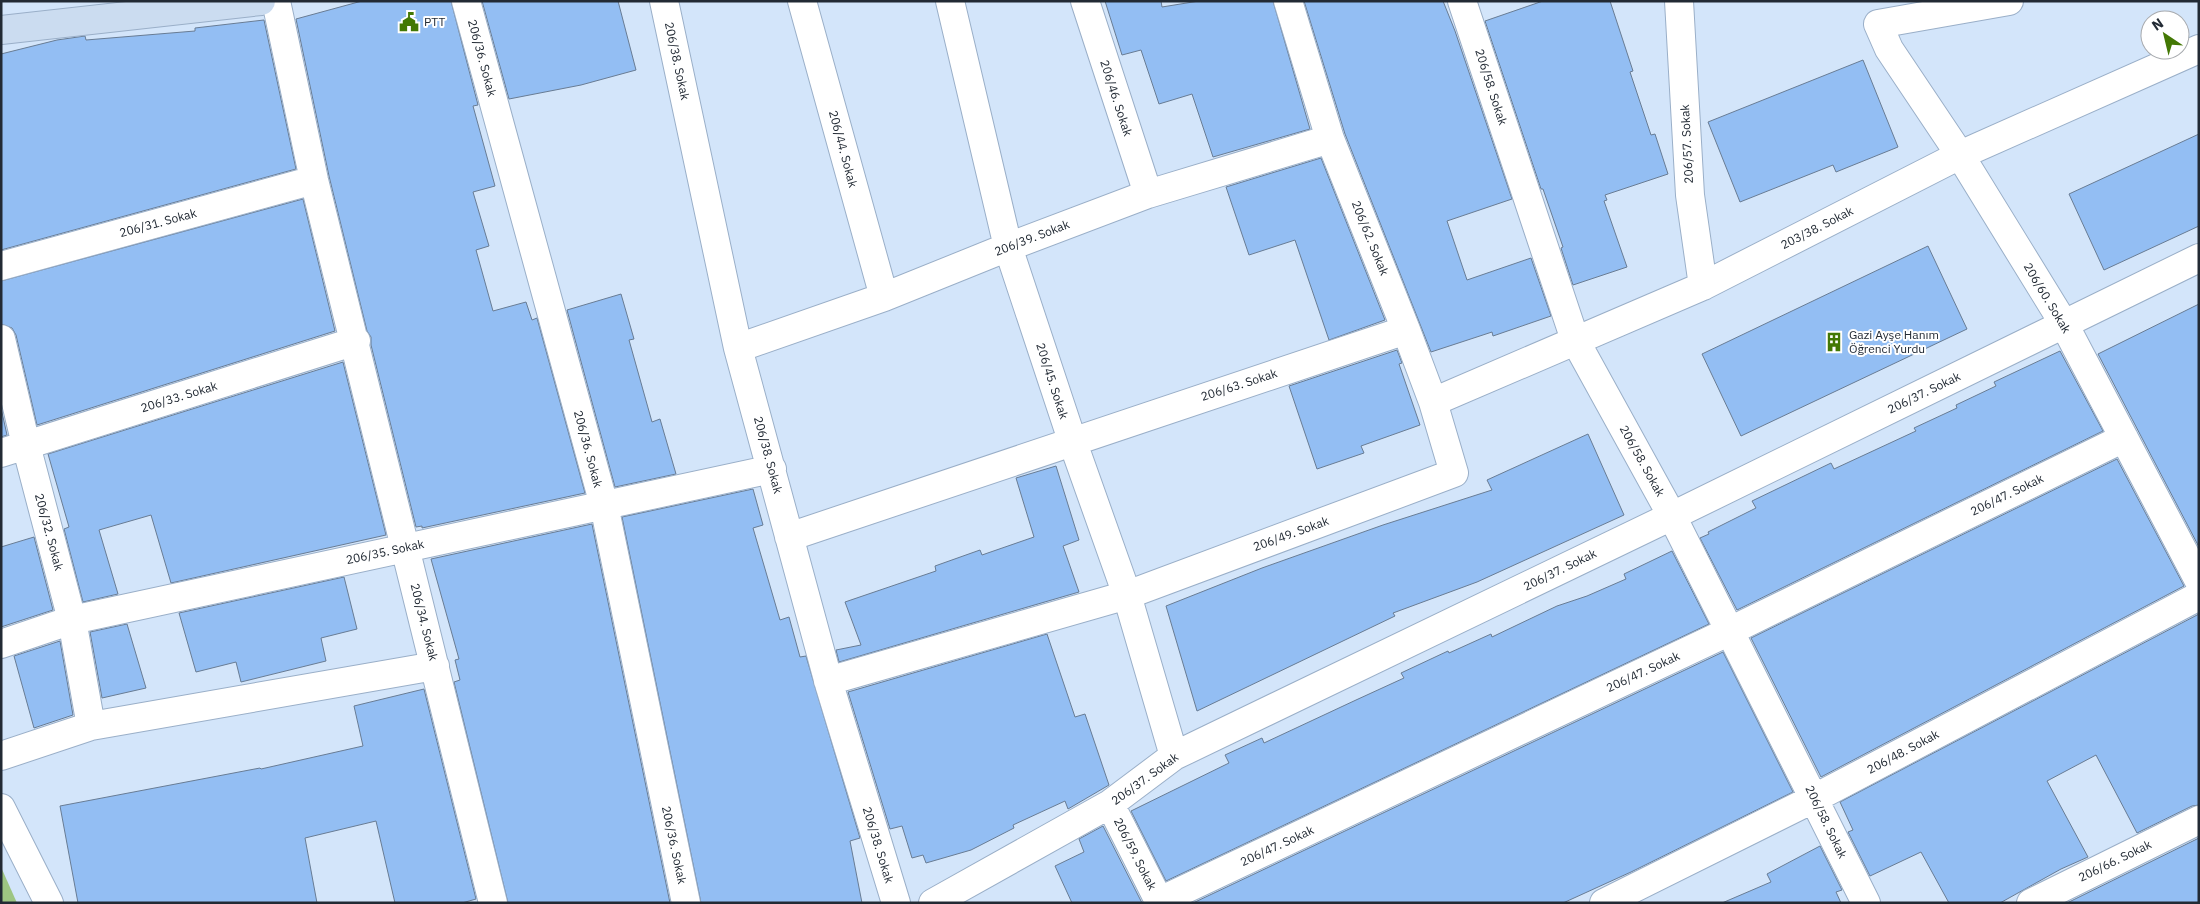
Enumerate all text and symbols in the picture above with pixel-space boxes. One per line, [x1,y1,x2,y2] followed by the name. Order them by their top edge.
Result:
[2140,10,2190,60] north arrow
[398,11,420,33] public building icon: PTT
[424,14,445,29] place label: PTT
[2148,14,2167,35] text: N
[465,18,500,99] street label: 206/36. Sokak
[662,21,693,102] street label: 206/38. Sokak
[1472,47,1511,128] street label: 206/58. Sokak
[1097,58,1136,139] street label: 206/46. Sokak
[1677,103,1696,184] street label: 206/57. Sokak
[826,109,861,190] street label: 206/44. Sokak
[1349,198,1393,278] street label: 206/62. Sokak
[1778,203,1856,252] street label: 203/38. Sokak
[118,205,199,240] street label: 206/31. Sokak
[992,216,1072,259] street label: 206/39. Sokak
[2021,260,2075,336] street label: 206/60. Sokak
[1849,327,1939,356] place label: Gazi Ayşe Hanım Öğrenci Yurdu
[1823,331,1845,353] building icon: Gazi Ayşe Hanım Öğrenci Yurdu
[1033,341,1072,422] street label: 206/45. Sokak
[1199,365,1280,404] street label: 206/63. Sokak
[1885,368,1963,417] street label: 206/37. Sokak
[139,378,220,415] street label: 206/33. Sokak
[571,409,606,490] street label: 206/36. Sokak
[751,415,786,496] street label: 206/38. Sokak
[1617,422,1669,500] street label: 206/58. Sokak
[1968,470,2046,519] street label: 206/47. Sokak
[32,492,67,573] street label: 206/32. Sokak
[1251,513,1331,554] street label: 206/49. Sokak
[345,536,426,567] street label: 206/35. Sokak
[1521,545,1599,594] street label: 206/37. Sokak
[408,582,442,663] street label: 206/34. Sokak
[1604,648,1683,695] street label: 206/47. Sokak
[1864,726,1942,777] street label: 206/48. Sokak
[1108,749,1182,808] street label: 206/37. Sokak
[1802,783,1851,861] street label: 206/58. Sokak
[659,805,690,886] street label: 206/36. Sokak
[860,805,897,886] street label: 206/38. Sokak
[1111,815,1160,893] street label: 206/59. Sokak
[1238,822,1317,869] street label: 206/47. Sokak
[2076,836,2154,885] street label: 206/66. Sokak

